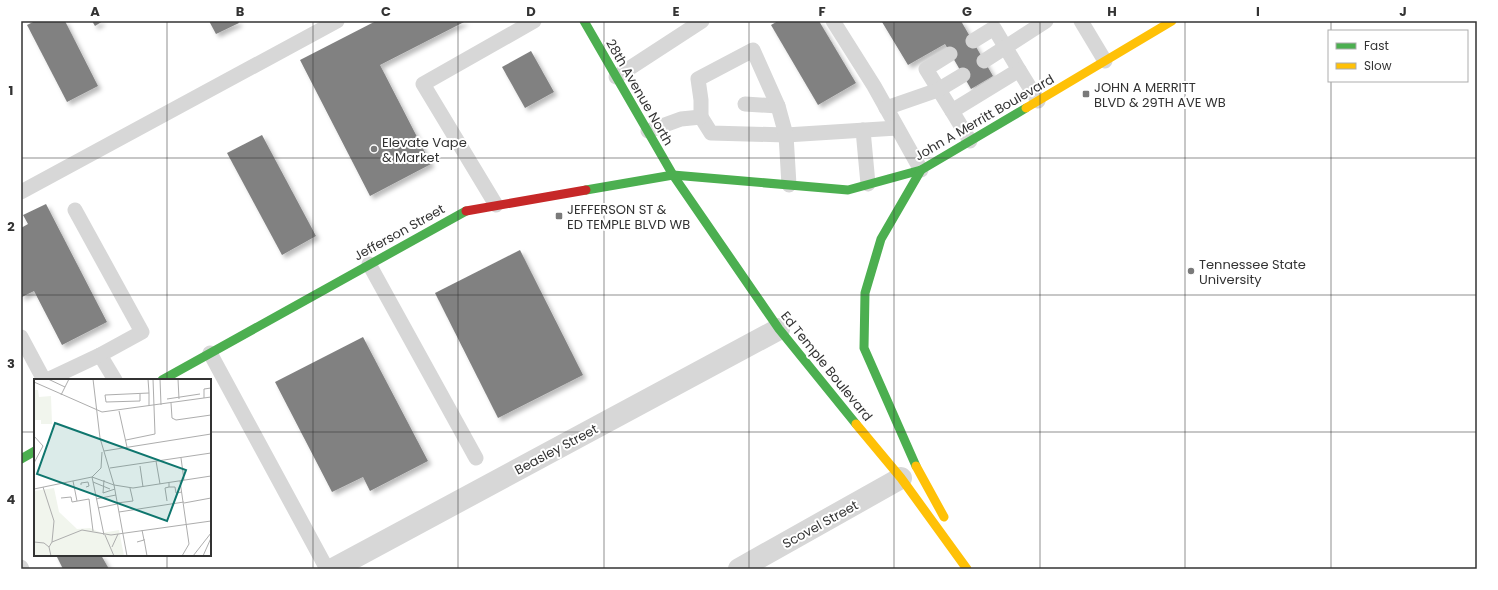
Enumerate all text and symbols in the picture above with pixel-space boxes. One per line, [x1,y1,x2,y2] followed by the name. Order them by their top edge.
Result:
[90,2,100,21] text: A
[236,2,245,21] text: B
[381,2,391,21] text: C
[526,2,536,21] text: D
[672,2,680,21] text: E
[818,2,826,21] text: F
[962,2,972,21] text: G
[1107,2,1117,21] text: H
[1256,2,1260,21] text: I
[1399,2,1407,21] text: J
[1328,30,1468,82] legend
[601,36,678,149] street label: 28th Avenue North
[1364,37,1389,54] text: Fast
[1364,57,1392,74] text: Slow
[911,70,1058,165] street label: John A Merritt Boulevard
[1094,78,1226,112] place label: JOHN A MERRITT BLVD & 29TH AVE WB
[9,81,13,100] text: 1
[1081,89,1091,99] marker: JOHN A MERRITT BLVD & 29TH AVE WB
[382,133,467,167] place label: Elevate Vape & Market
[369,144,379,154] marker: Elevate Vape & Market
[350,199,448,265] street label: Jefferson Street
[567,200,690,234] place label: JEFFERSON ST & ED TEMPLE BLVD WB
[554,211,564,221] marker: JEFFERSON ST & ED TEMPLE BLVD WB
[7,217,15,236] text: 2
[1199,255,1306,289] place label: Tennessee State University
[1186,266,1196,276] marker: Tennessee State University
[776,307,877,425] street label: Ed Temple Boulevard
[7,354,15,373] text: 3
[34,379,211,556] inset map
[511,419,601,479] street label: Beasley Street
[7,490,16,509] text: 4
[779,496,862,553] street label: Scovel Street

